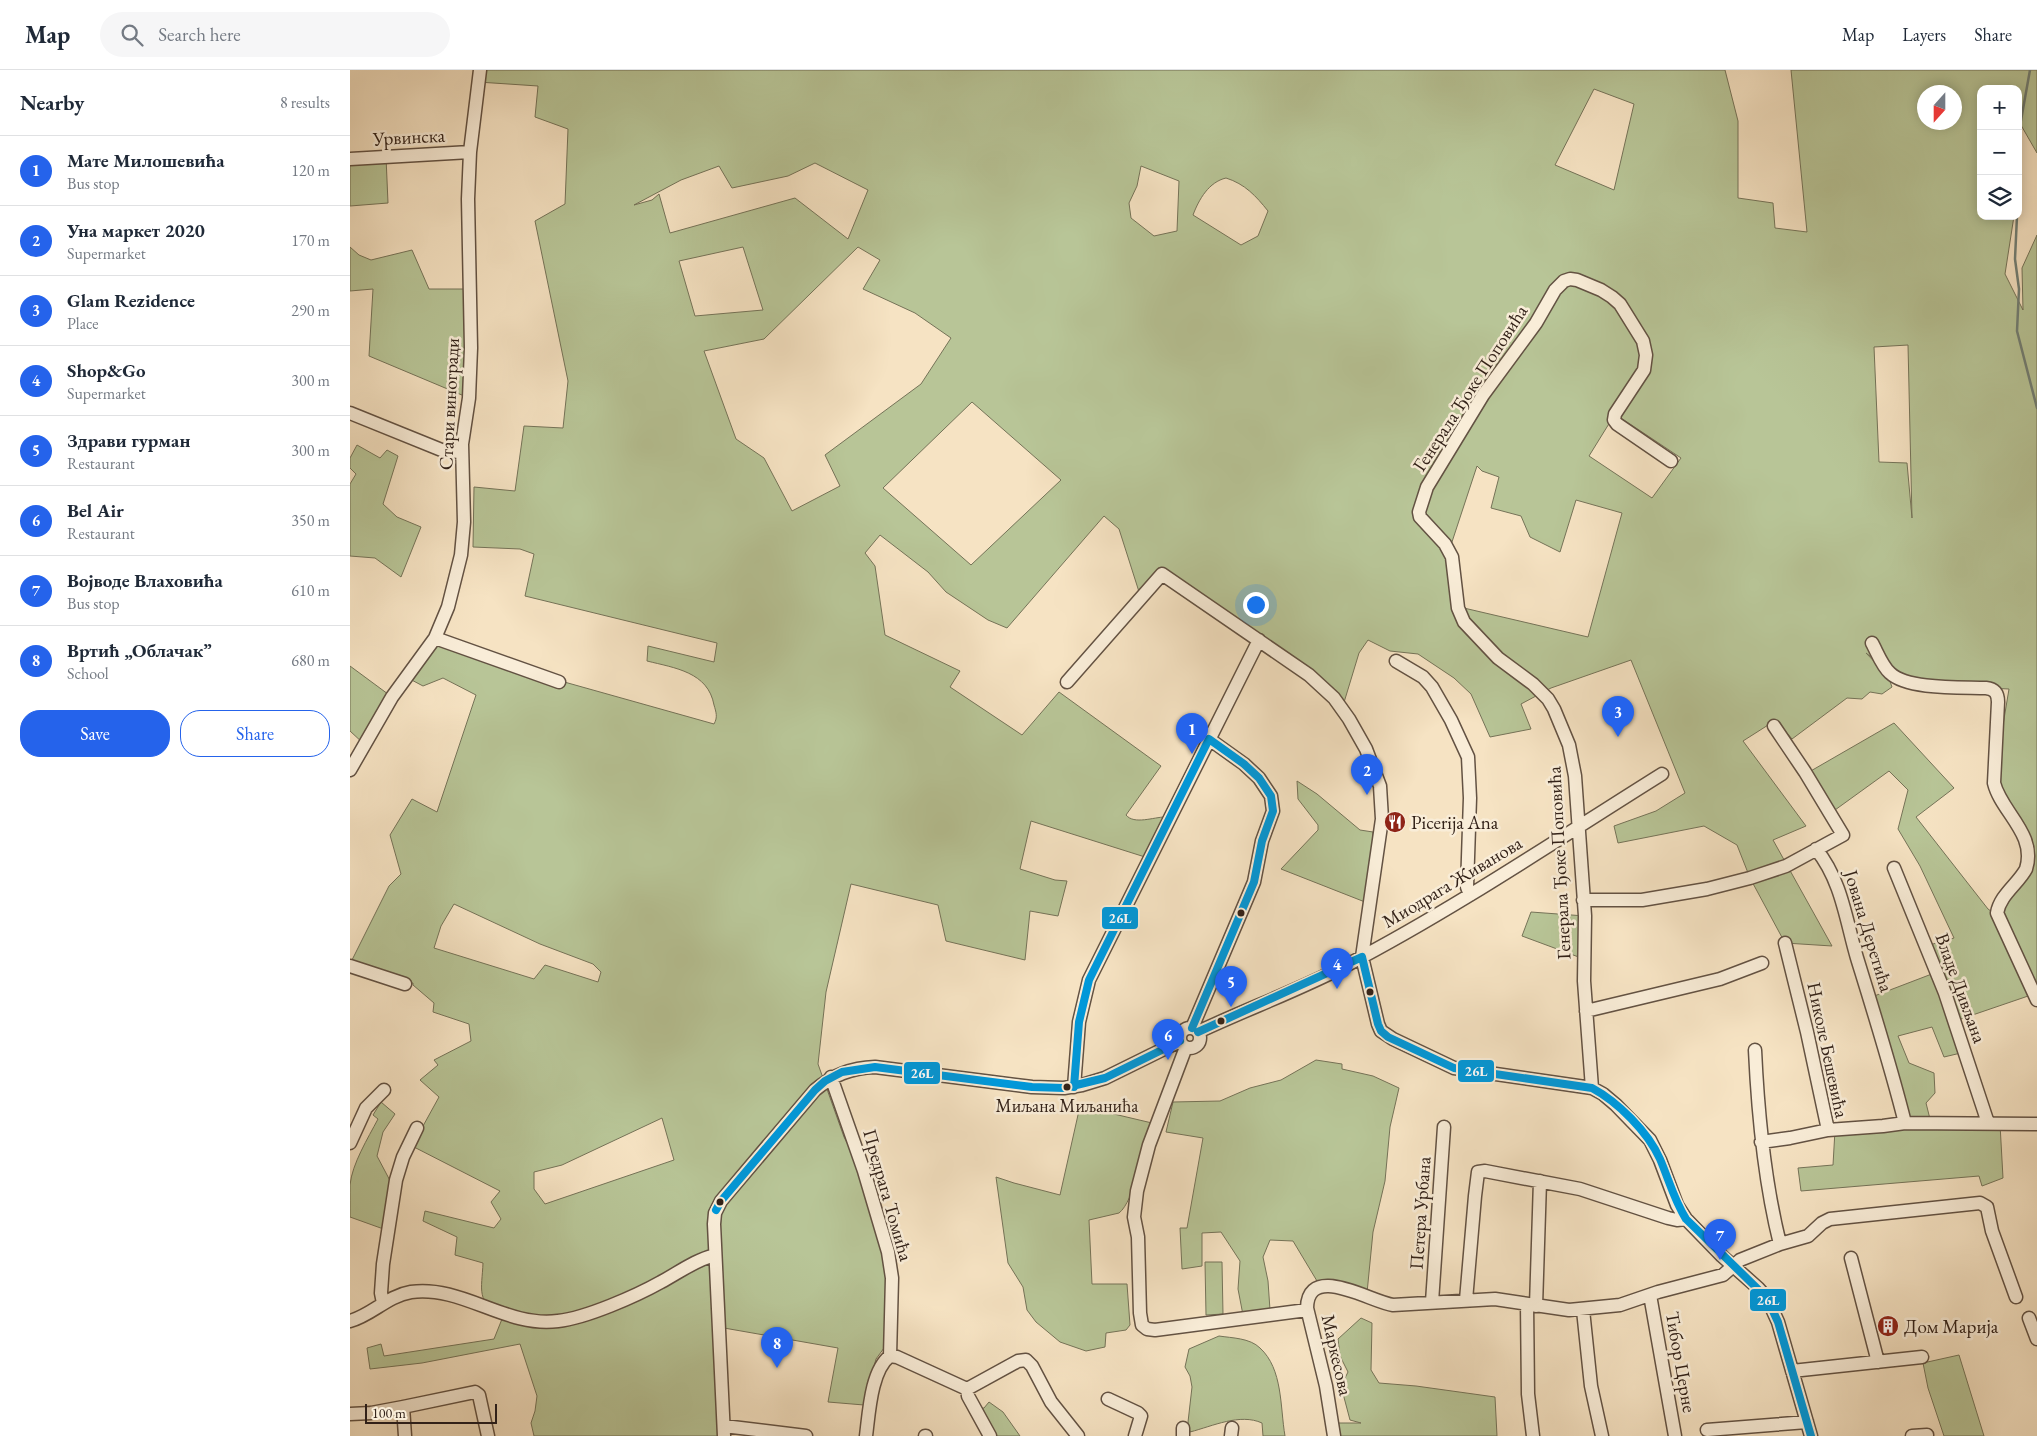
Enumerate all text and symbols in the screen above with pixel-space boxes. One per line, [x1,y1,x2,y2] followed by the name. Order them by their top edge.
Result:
[100,12,450,57] search box
[25,19,70,50] text: Map
[118,21,146,49] icon: search
[158,22,241,47] text: Search here
[1842,23,1874,46] text: Map
[1902,23,1946,46] text: Layers
[1974,23,2012,46] text: Share
[1917,85,1962,130] north arrow
[1977,85,2022,220] map controls
[1977,85,2022,130] button: +
[20,89,84,116] text: Nearby
[280,92,330,113] text: 8 results
[371,123,446,151] street label: Урвинска
[1977,130,2022,175] button: −
[67,148,224,173] text: Мате Милошевића
[32,160,40,181] text: 1
[291,160,330,181] text: 120 m
[67,173,120,194] text: Bus stop
[1977,175,2022,220] button: layers
[67,218,205,243] text: Уна маркет 2020
[32,230,40,251] text: 2
[291,230,330,251] text: 170 m
[67,243,146,264] text: Supermarket
[67,288,195,313] text: Glam Rezidence
[32,300,40,321] text: 3
[291,300,330,321] text: 290 m
[1407,300,1533,476] street label: Генерала Ђоке Поповића
[67,313,99,334] text: Place
[433,337,465,471] street label: Стари виногради
[67,358,145,383] text: Shop&Go
[32,370,40,391] text: 4
[291,370,330,391] text: 300 m
[67,383,146,404] text: Supermarket
[67,428,190,453] text: Здрави гурман
[32,440,40,461] text: 5
[291,440,330,461] text: 300 m
[67,453,135,474] text: Restaurant
[67,498,124,523] text: Bel Air
[32,510,40,531] text: 6
[291,510,330,531] text: 350 m
[67,523,135,544] text: Restaurant
[67,568,223,593] text: Војводе Влаховића
[32,580,40,601] text: 7
[291,580,330,601] text: 610 m
[1243,592,1269,618] your location
[67,593,120,614] text: Bus stop
[67,638,212,663] text: Вртић „Облачак”
[32,650,40,671] text: 8
[291,650,330,671] text: 680 m
[67,663,109,684] text: School
[1602,696,1634,737] pin: 3
[20,710,170,757] button: Save
[180,710,330,757] button: Share
[1176,713,1208,754] pin: 1
[1351,754,1383,795] pin: 2
[1541,765,1577,960] street label: Генерала Ђоке Поповића
[1383,810,1407,834] restaurant icon: Picerija Ana
[1411,810,1499,835] place label: Picerija Ana
[1377,830,1527,934] street label: Миодрага Живанова
[1838,865,1900,995] street label: Јована Деретића
[1101,906,1139,930] line badge: 26L
[1236,908,1246,918] unlabelled marker
[1108,909,1132,927] text: 26L
[1930,929,1993,1047] street label: Владе Дивљана
[1321,948,1353,989] pin: 4
[1215,966,1247,1007] pin: 5
[1801,980,1855,1121] street label: Николе Бешевића
[1365,987,1375,997] unlabelled marker
[1216,1016,1226,1026] unlabelled marker
[1152,1019,1184,1060] pin: 6
[1457,1059,1495,1083] line badge: 26L
[903,1061,941,1085] line badge: 26L
[1464,1062,1488,1080] text: 26L
[910,1064,934,1082] text: 26L
[1062,1082,1072,1092] marker: Миљана Миљанића
[995,1094,1139,1117] place label: Миљана Миљанића
[857,1126,919,1264] street label: Предрага Томића
[1404,1155,1436,1270] street label: Петера Урбана
[715,1197,725,1207] unlabelled marker
[1704,1219,1736,1260] pin: 7
[1749,1288,1787,1312] line badge: 26L
[1756,1291,1780,1309] text: 26L
[1660,1309,1702,1415] street label: Тибор Церне
[1316,1312,1359,1398] street label: Маркесова
[1876,1314,1900,1338] building icon: Дом Марија
[1904,1314,1999,1339] place label: Дом Марија
[761,1327,793,1368] pin: 8
[365,1401,498,1424] scale bar
[372,1404,406,1422] text: 100 m

